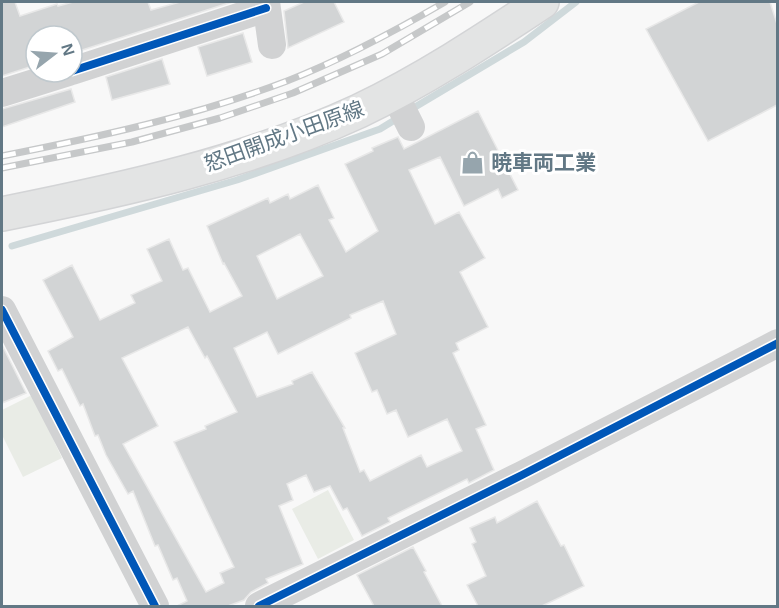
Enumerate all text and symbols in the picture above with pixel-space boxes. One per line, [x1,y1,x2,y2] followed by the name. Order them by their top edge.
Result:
[24,24,84,84] north arrow
[58,42,78,58] text: N
[201,96,367,176] street label: 怒田開成小田原線
[460,149,486,175] shop icon: 暁車両工業
[491,151,596,174] place label: 暁車両工業

